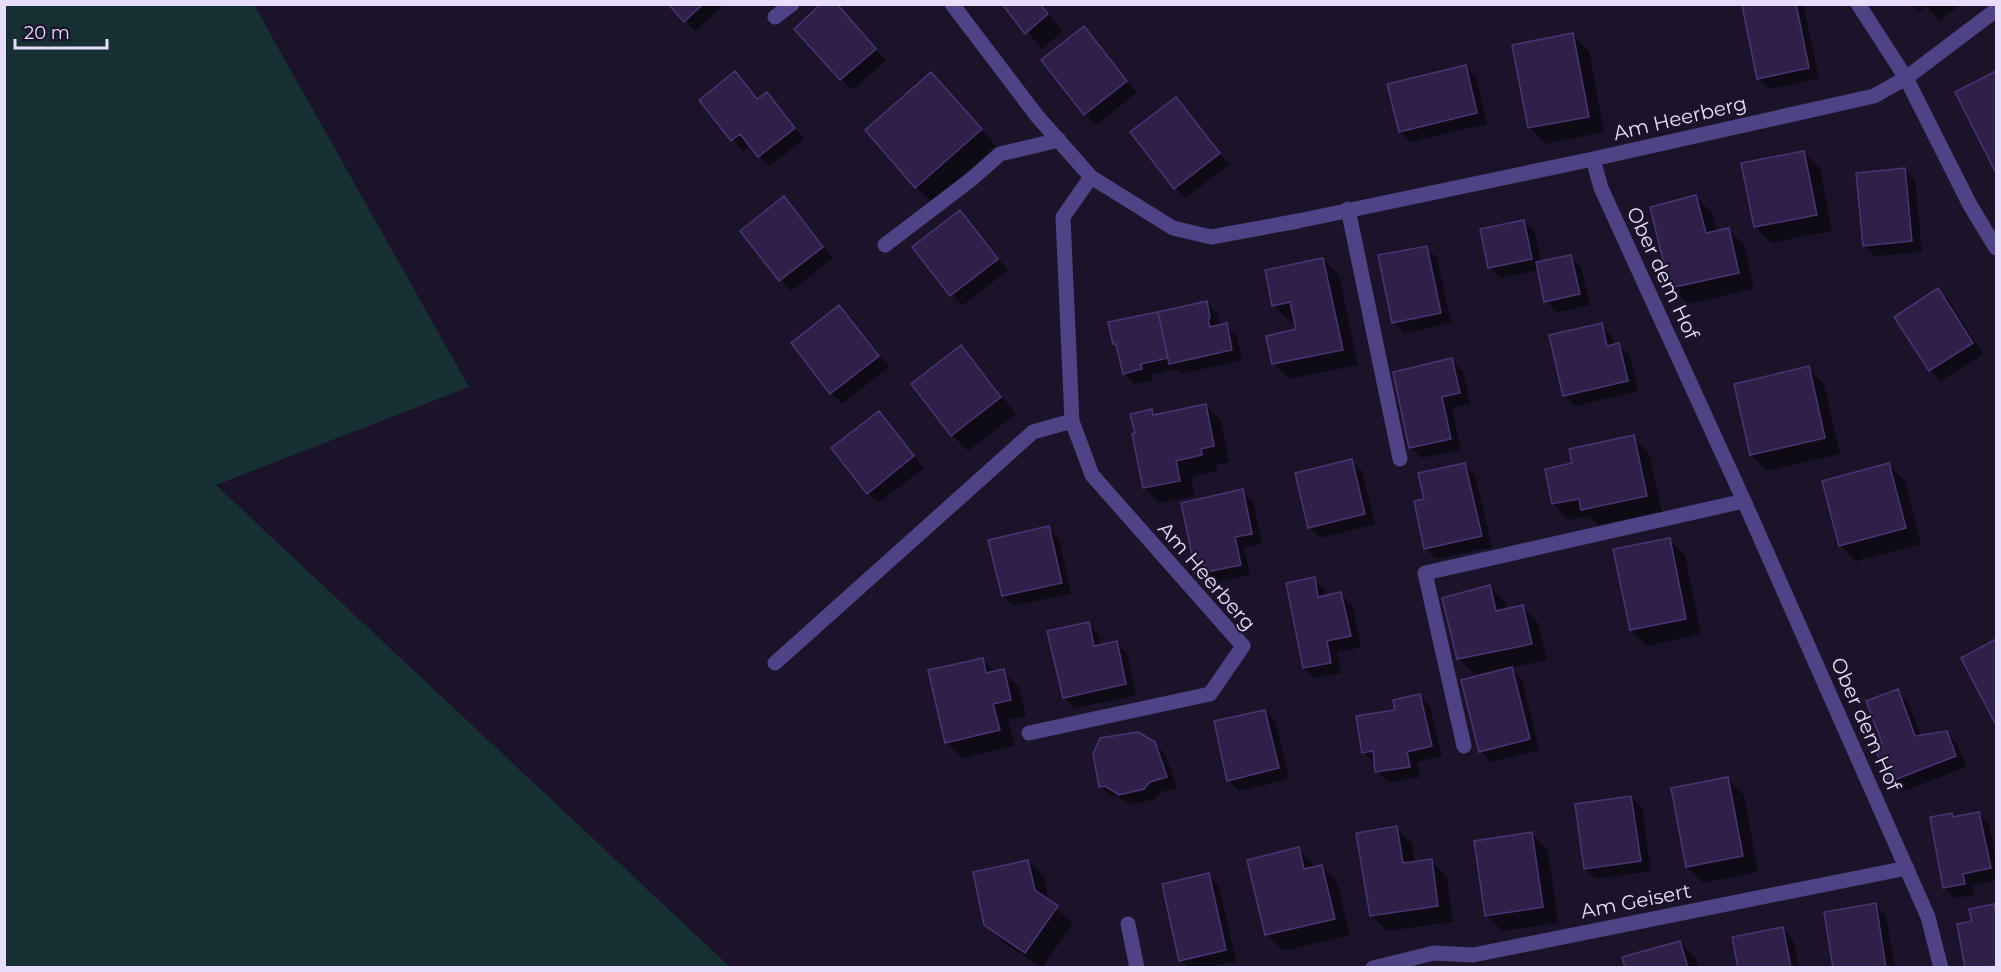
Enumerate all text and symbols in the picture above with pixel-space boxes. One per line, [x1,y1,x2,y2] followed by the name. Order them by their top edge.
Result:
[15,12,106,50] scale bar
[24,22,70,44] text: 20 m
[1611,91,1749,145] street label: Am Heerberg
[1622,203,1705,344] street label: Ober dem Hof
[1153,517,1261,635] street label: Am Heerberg
[1826,654,1907,795] street label: Ober dem Hof
[1579,879,1693,923] street label: Am Geisert

